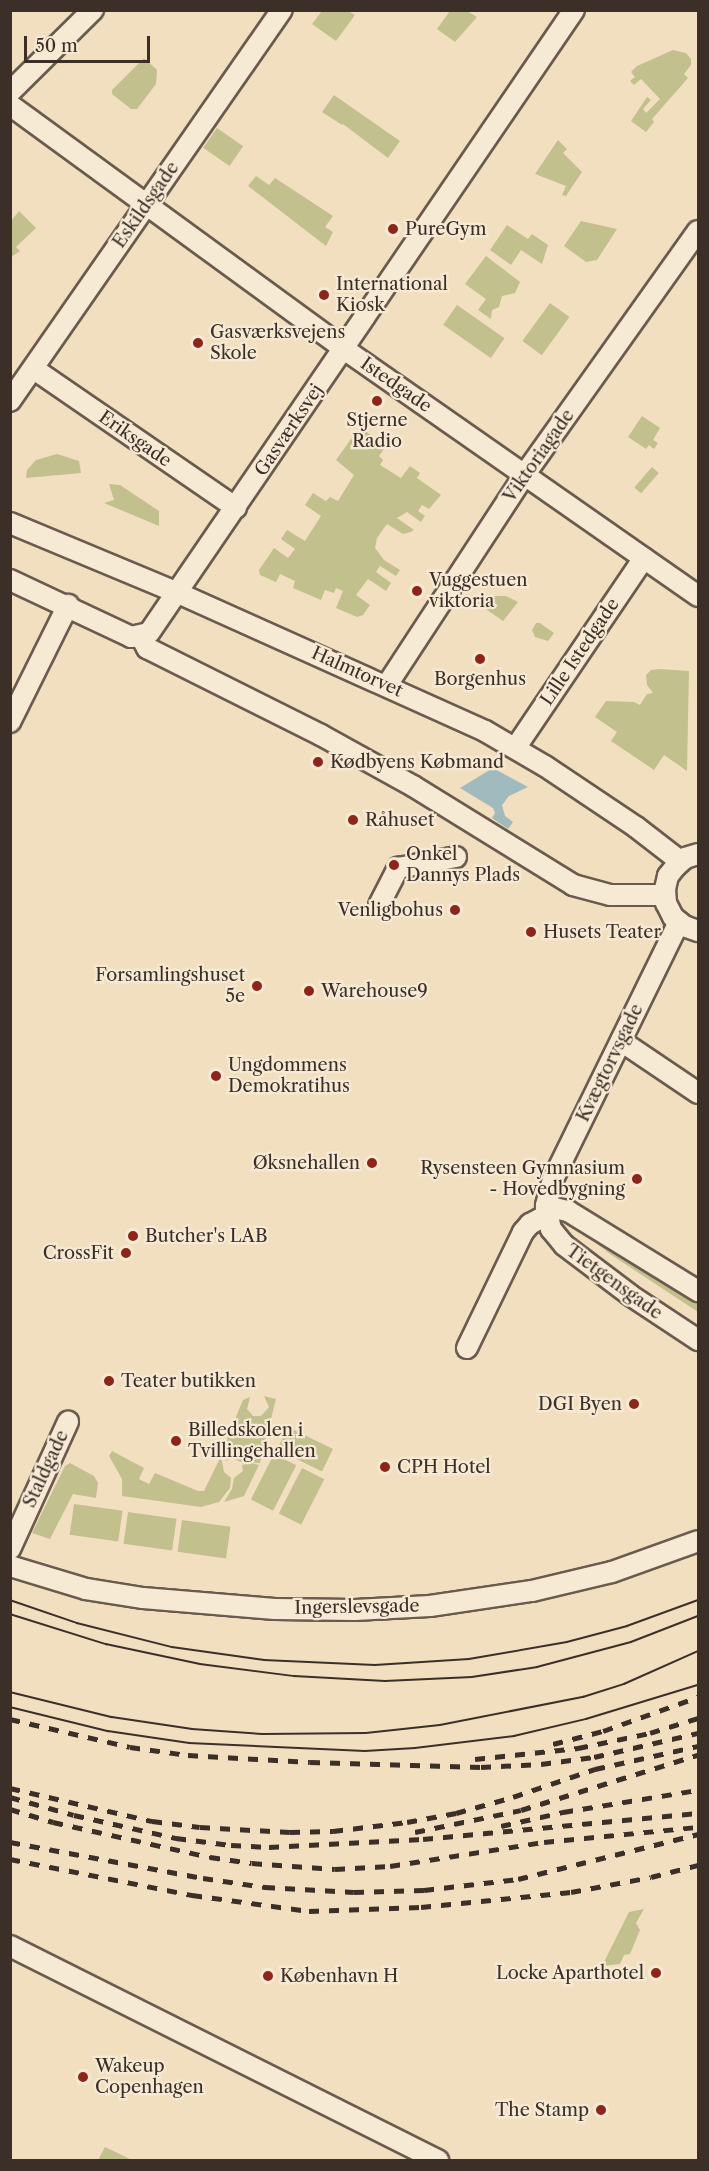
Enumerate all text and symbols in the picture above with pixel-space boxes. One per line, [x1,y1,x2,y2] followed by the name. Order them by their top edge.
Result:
[27,24,153,62] scale bar
[35,35,78,57] text: 50 m
[108,158,184,252] street label: Eskildsgade
[405,218,487,240] place label: PureGym
[386,222,400,236] marker: PureGym
[336,274,448,316] place label: International Kiosk
[317,288,331,302] marker: International Kiosk
[210,322,345,364] place label: Gasværksvejens Skole
[191,336,205,350] marker: Gasværksvejens Skole
[356,353,436,417] street label: Istedgade
[250,380,328,480] street label: Gasværksvej
[370,394,384,408] marker: Stjerne Radio
[499,405,579,507] street label: Viktoriagade
[95,406,175,472] street label: Eriksgade
[346,410,408,452] place label: Stjerne Radio
[429,570,528,612] place label: Vuggestuen viktoria
[410,584,424,598] marker: Vuggestuen viktoria
[536,594,624,710] street label: Lille Istedgade
[308,642,406,702] street label: Halmtorvet
[473,652,487,666] marker: Borgenhus
[434,668,526,690] place label: Borgenhus
[330,751,504,773] place label: Kødbyens Købmand
[311,755,325,769] marker: Kødbyens Købmand
[365,809,434,831] place label: Råhuset
[346,813,360,827] marker: Råhuset
[406,844,520,886] place label: Onkel Dannys Plads
[387,858,401,872] marker: Onkel Dannys Plads
[338,899,443,921] place label: Venligbohus
[448,903,462,917] marker: Venligbohus
[543,921,661,943] place label: Husets Teater
[524,925,538,939] marker: Husets Teater
[95,965,245,1008] place label: Forsamlingshuset 5e
[250,979,264,993] marker: Forsamlingshuset 5e
[321,980,428,1002] place label: Warehouse9
[302,984,316,998] marker: Warehouse9
[572,1001,648,1125] street label: Kvægtorvsgade
[228,1055,350,1098] place label: Ungdommens Demokratihus
[209,1069,223,1083] marker: Ungdommens Demokratihus
[253,1152,360,1174] place label: Øksnehallen
[365,1156,379,1170] marker: Øksnehallen
[420,1158,625,1200] place label: Rysensteen Gymnasium - Hovedbygning
[630,1172,644,1186] marker: Rysensteen Gymnasium - Hovedbygning
[145,1225,267,1247] place label: Butcher's LAB
[126,1229,140,1243] marker: Butcher's LAB
[562,1240,666,1324] street label: Tietgensgade
[43,1242,114,1264] place label: CrossFit
[119,1246,133,1260] marker: CrossFit
[121,1370,256,1392] place label: Teater butikken
[102,1374,116,1388] marker: Teater butikken
[538,1393,622,1415] place label: DGI Byen
[627,1397,641,1411] marker: DGI Byen
[188,1420,316,1462] place label: Billedskolen i Tvillingehallen
[19,1427,73,1511] street label: Staldgade
[169,1434,183,1448] marker: Billedskolen i Tvillingehallen
[397,1456,491,1478] place label: CPH Hotel
[378,1460,392,1474] marker: CPH Hotel
[294,1595,420,1619] street label: Ingerslevsgade
[495,1962,644,1984] place label: Locke Aparthotel
[280,1965,399,1987] place label: København H
[649,1966,663,1980] marker: Locke Aparthotel
[261,1969,275,1983] marker: København H
[95,2056,204,2098] place label: Wakeup Copenhagen
[76,2070,90,2084] marker: Wakeup Copenhagen
[495,2099,589,2121] place label: The Stamp
[594,2103,608,2117] marker: The Stamp

